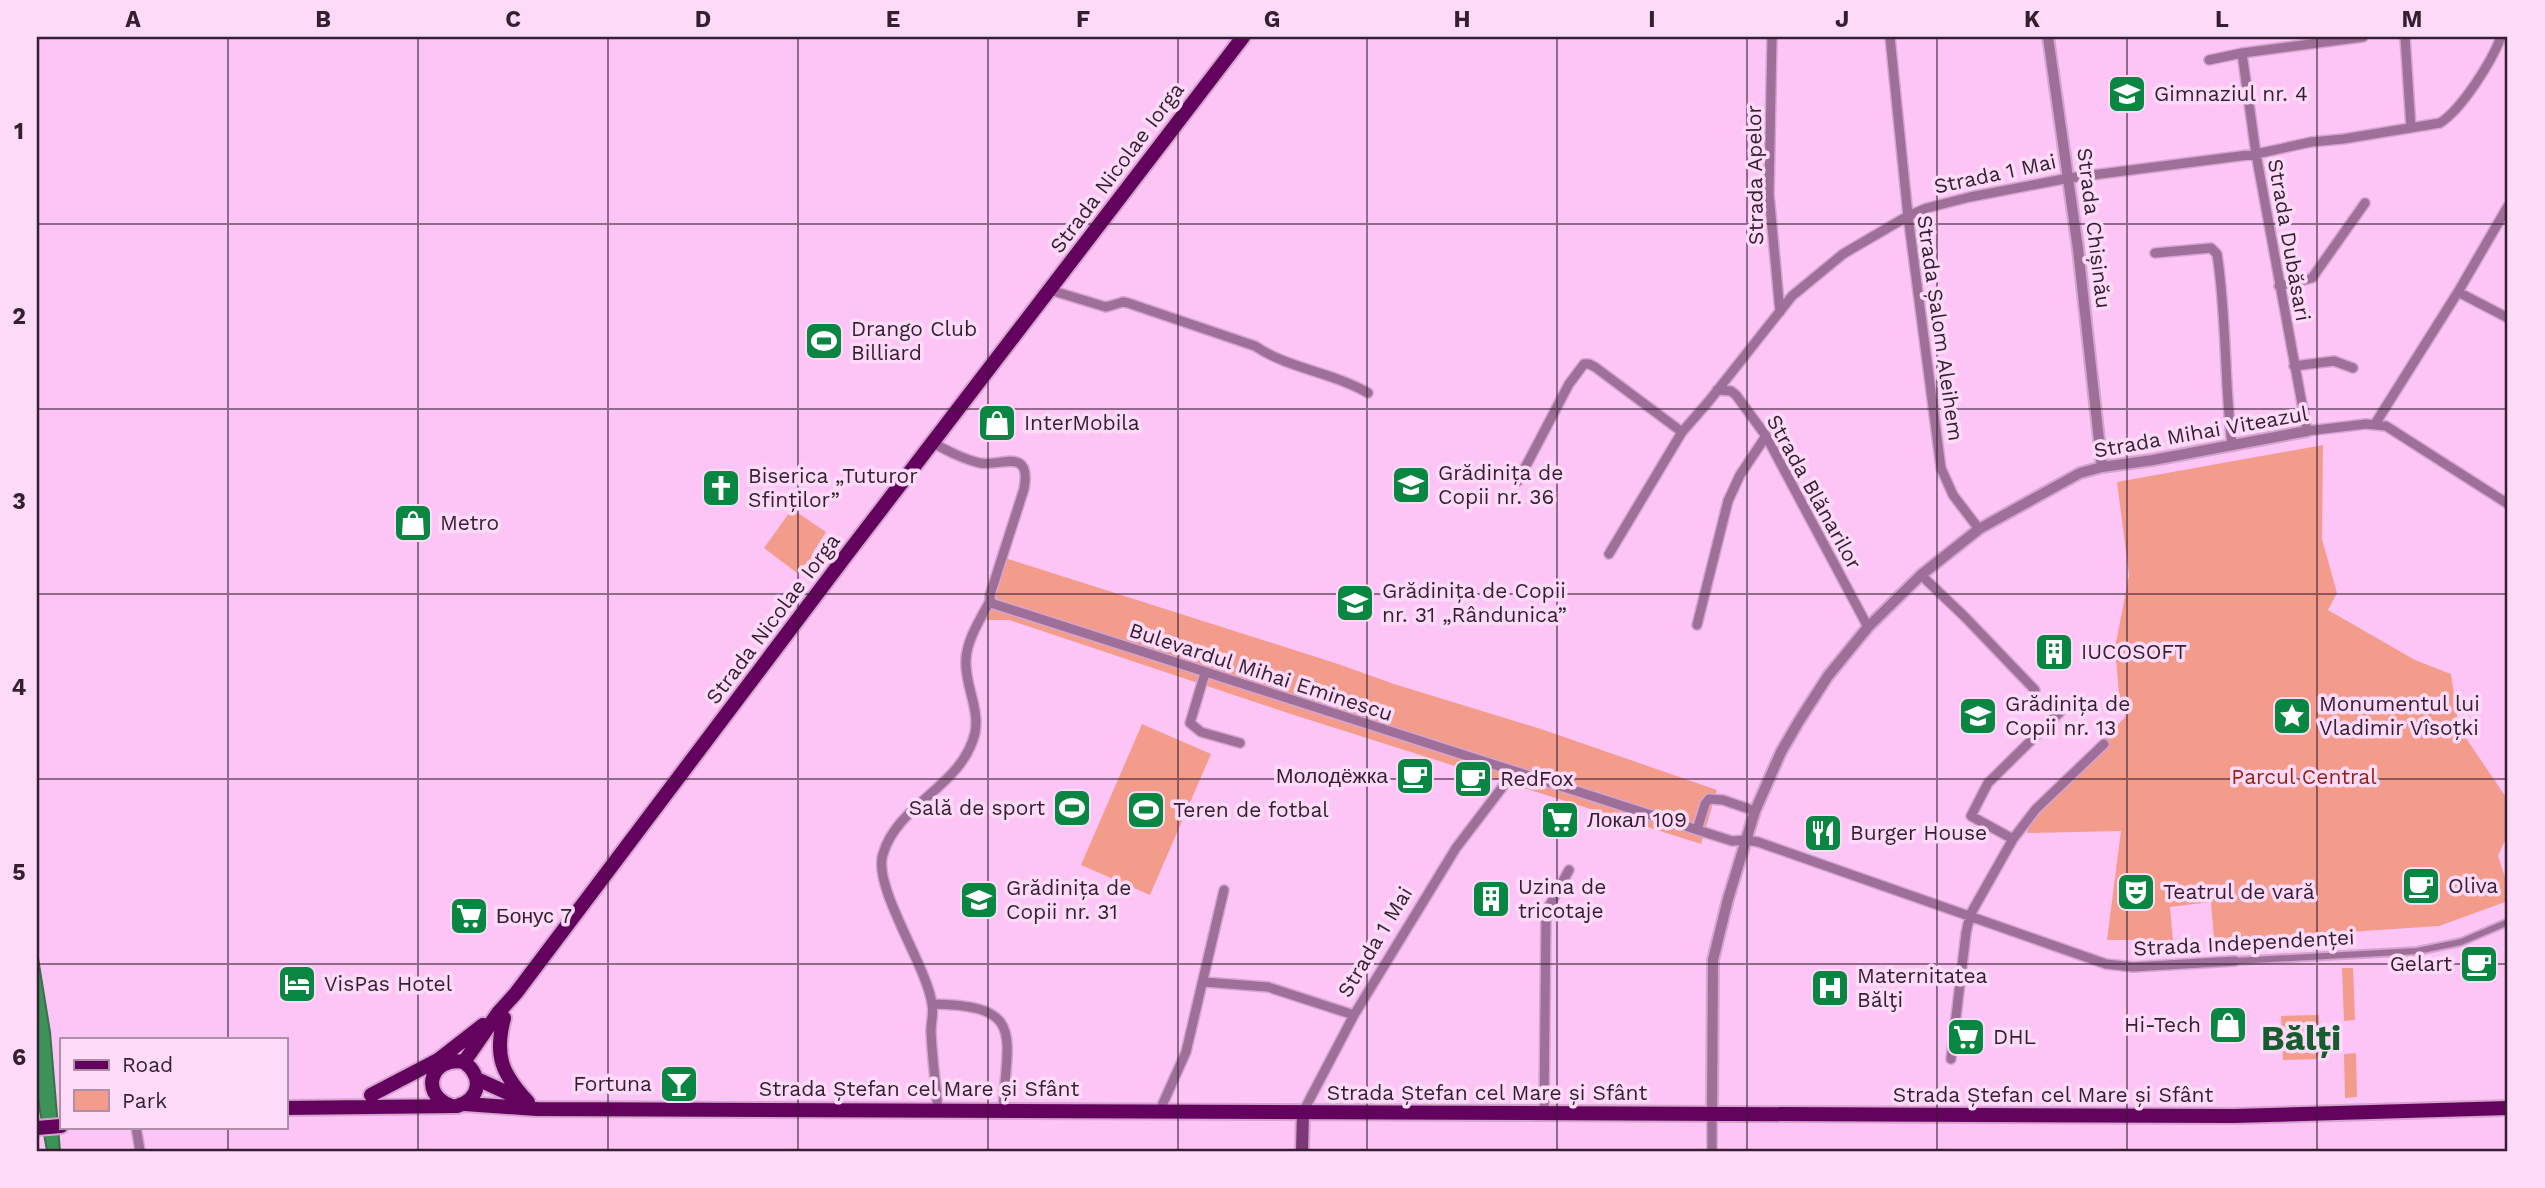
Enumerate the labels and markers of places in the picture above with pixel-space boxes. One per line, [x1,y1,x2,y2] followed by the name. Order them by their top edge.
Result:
[2106,73,2148,115] school or university icon: Gimnaziul nr. 4
[2154,81,2308,106] place label: Gimnaziul nr. 4
[851,316,977,365] place label: Drango Club Billiard
[803,320,845,362] sports icon: Drango Club Billiard
[976,402,1018,444] shop icon: InterMobila
[1024,410,1140,435] place label: InterMobila
[1438,460,1563,509] place label: Grădinița de Copii nr. 36
[748,463,918,512] place label: Biserica „Tuturor Sfinților”
[1390,464,1432,506] school or university icon: Grădinița de Copii nr. 36
[700,467,742,509] church icon: Biserica „Tuturor Sfinților”
[392,502,434,544] shop icon: Metro
[440,510,499,535] place label: Metro
[1382,578,1567,627] place label: Grădinița de Copii nr. 31 „Rândunica”
[1334,582,1376,624] school or university icon: Grădinița de Copii nr. 31 „Rândunica”
[2033,631,2075,673] building icon: IUCOSOFT
[2081,639,2187,664] place label: IUCOSOFT
[2005,691,2130,740] place label: Grădinița de Copii nr. 13
[2319,691,2480,740] place label: Monumentul lui Vladimir Vîsoțki
[1957,695,1999,737] school or university icon: Grădinița de Copii nr. 13
[2271,695,2313,737] place icon: Monumentul lui Vladimir Vîsoțki
[1394,755,1436,797] cafe icon: Молодёжка
[1452,758,1494,800] cafe icon: RedFox
[1276,763,1388,788] place label: Молодёжка
[1500,766,1574,791] place label: RedFox
[1051,787,1093,829] sports icon: Sală de sport
[1125,789,1167,831] sports icon: Teren de fotbal
[909,795,1045,820] place label: Sală de sport
[1173,797,1329,822] place label: Teren de fotbal
[1539,799,1581,841] supermarket icon: Локал 109
[1587,807,1687,832] place label: Локал 109
[1802,812,1844,854] restaurant icon: Burger House
[1850,820,1987,845] place label: Burger House
[2400,865,2442,907] cafe icon: Oliva
[2115,871,2157,913] theatre icon: Teatrul de vară
[2448,873,2498,898] place label: Oliva
[1518,874,1606,923] place label: Uzina de tricotaje
[1006,875,1131,924] place label: Grădinița de Copii nr. 31
[1470,878,1512,920] building icon: Uzina de tricotaje
[958,879,1000,921] school or university icon: Grădinița de Copii nr. 31
[2163,879,2315,904] place label: Teatrul de vară
[448,895,490,937] supermarket icon: Бонус 7
[496,903,572,928] place label: Бонус 7
[2458,943,2500,985] cafe icon: Gelart
[2390,951,2452,976] place label: Gelart
[276,963,318,1005] hotel icon: VisPas Hotel
[1857,963,1988,1012] place label: Maternitatea Bălţi
[1809,967,1851,1009] hospital icon: Maternitatea Bălţi
[324,971,453,996] place label: VisPas Hotel
[2207,1004,2249,1046] shop icon: Hi-Tech
[2124,1012,2201,1037] place label: Hi-Tech
[1945,1016,1987,1058] supermarket icon: DHL
[1993,1024,2036,1049] place label: DHL
[658,1063,700,1105] bar icon: Fortuna
[573,1071,652,1096] place label: Fortuna

